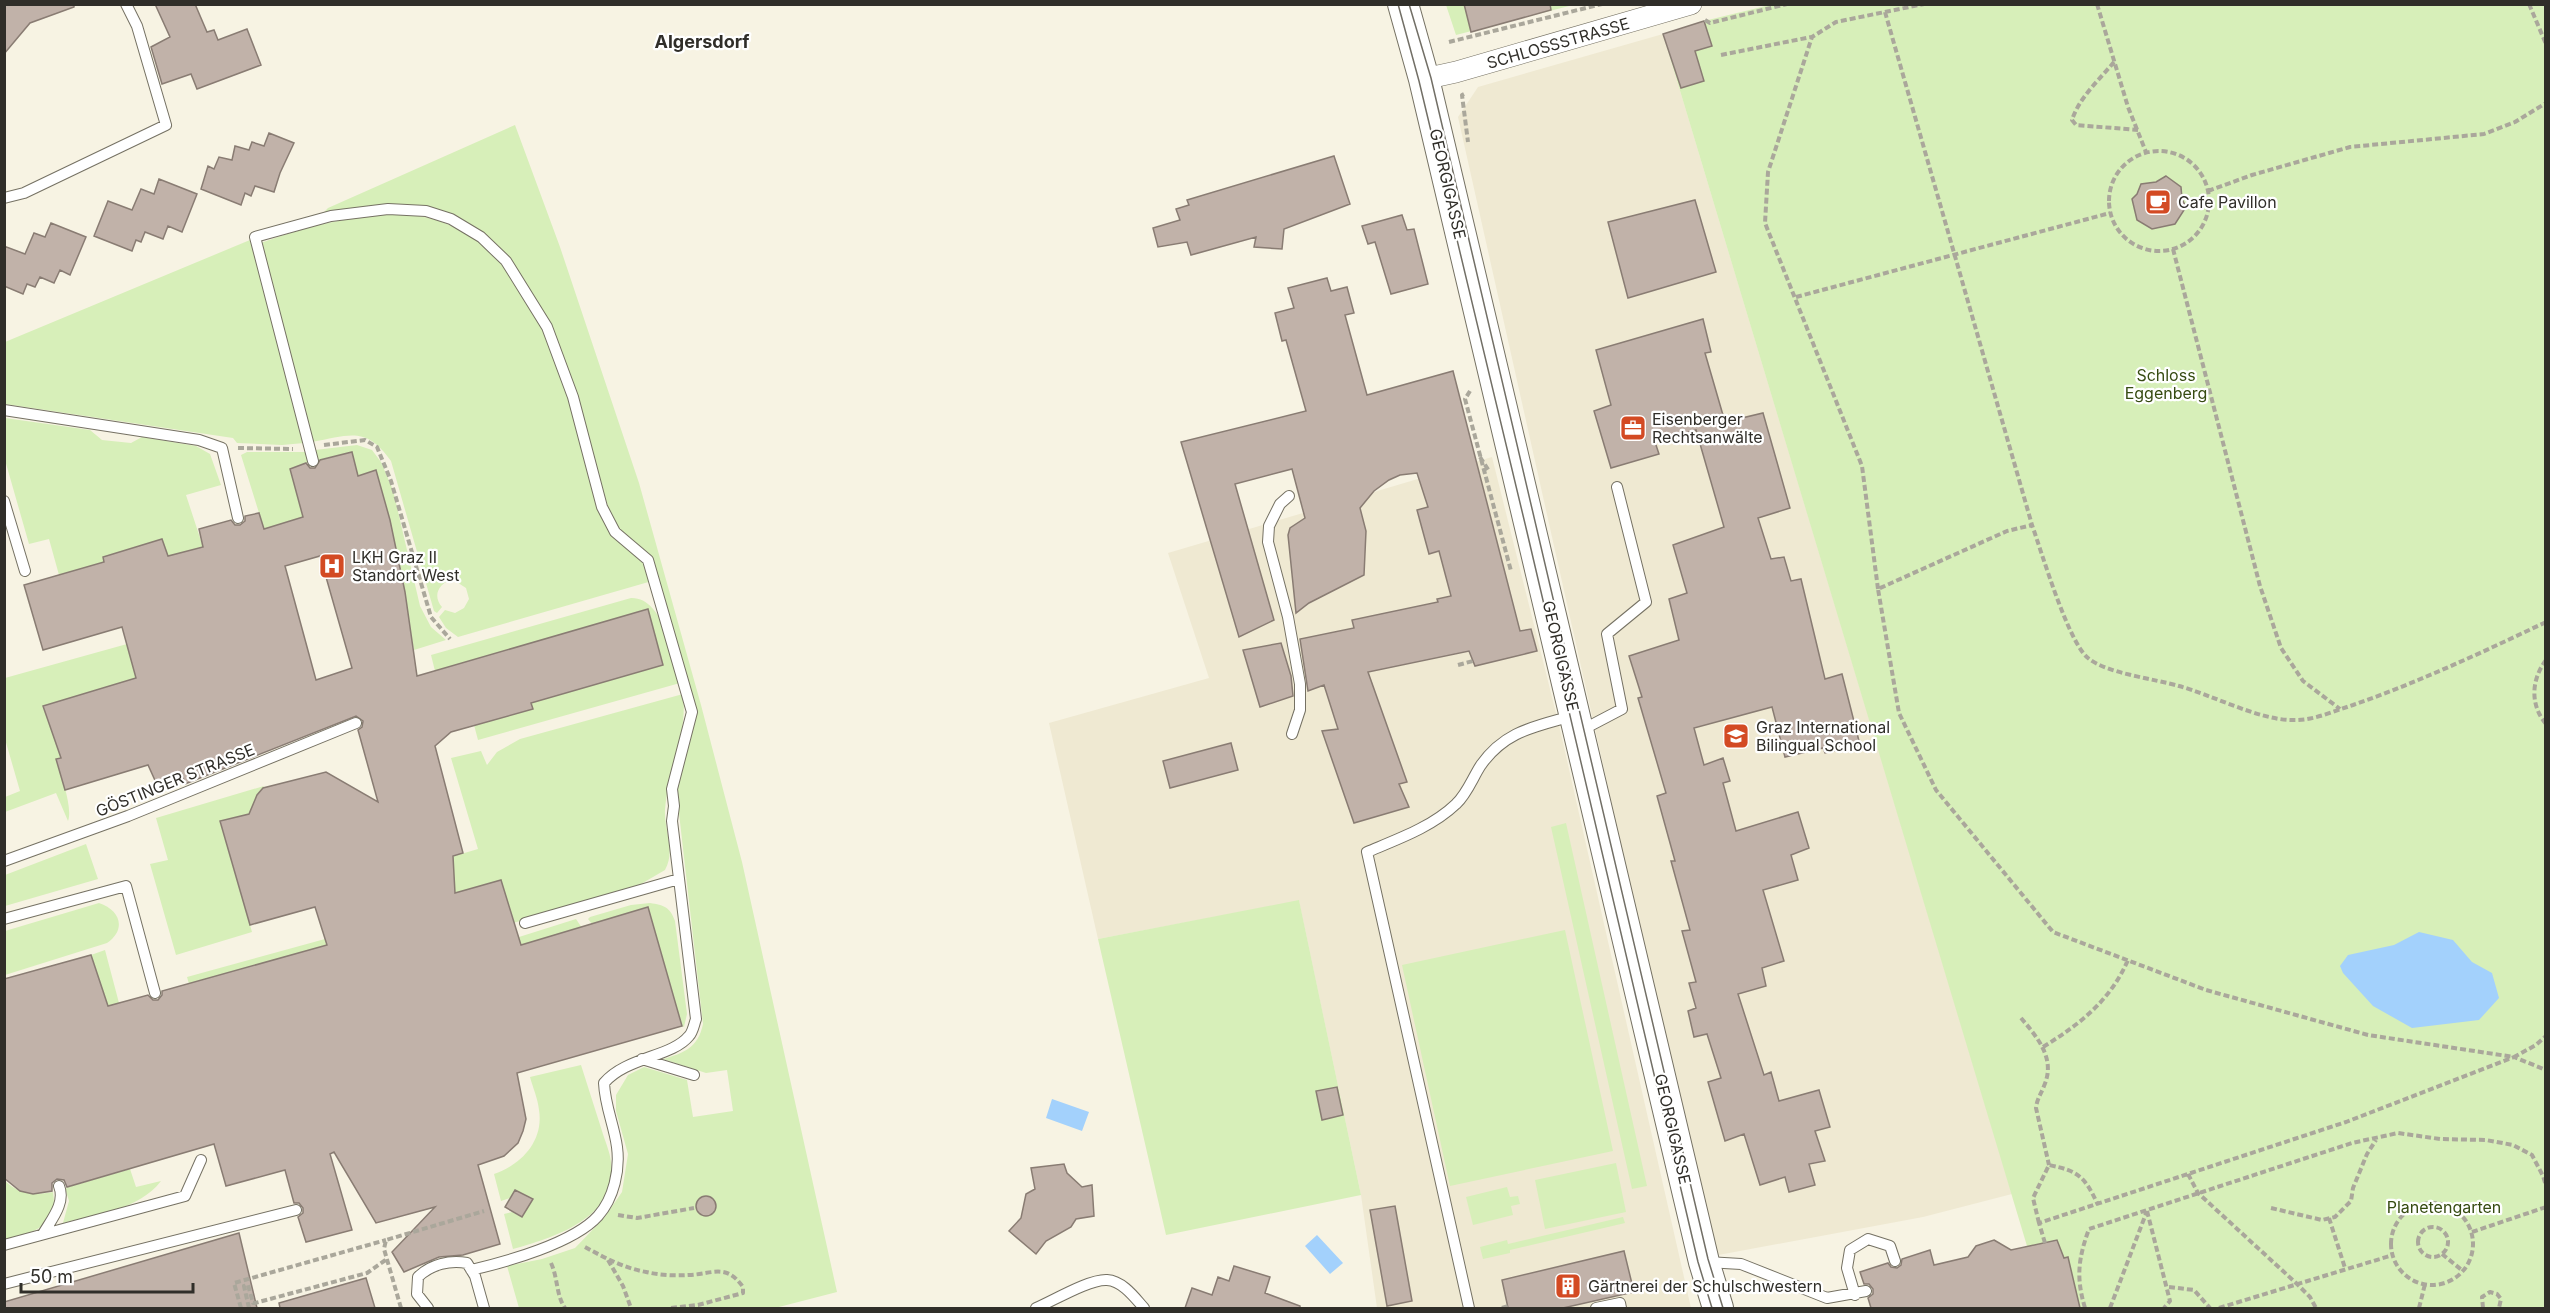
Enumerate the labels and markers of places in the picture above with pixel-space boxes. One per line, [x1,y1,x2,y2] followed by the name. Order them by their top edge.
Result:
[2143,187,2173,217] cafe icon: Cafe Pavillon
[2178,192,2277,212] place label: Cafe Pavillon
[1652,409,1763,447] place label: Eisenberger Rechtsanwälte
[1618,413,1648,443] office icon: Eisenberger Rechtsanwälte
[352,547,459,585] place label: LKH Graz II Standort West
[317,551,347,581] hospital icon: LKH Graz II Standort West
[1756,717,1890,755] place label: Graz International Bilingual School
[1721,721,1751,751] school or university icon: Graz International Bilingual School
[1553,1271,1583,1301] building icon: Gärtnerei der Schulschwestern
[1588,1276,1822,1296] place label: Gärtnerei der Schulschwestern

